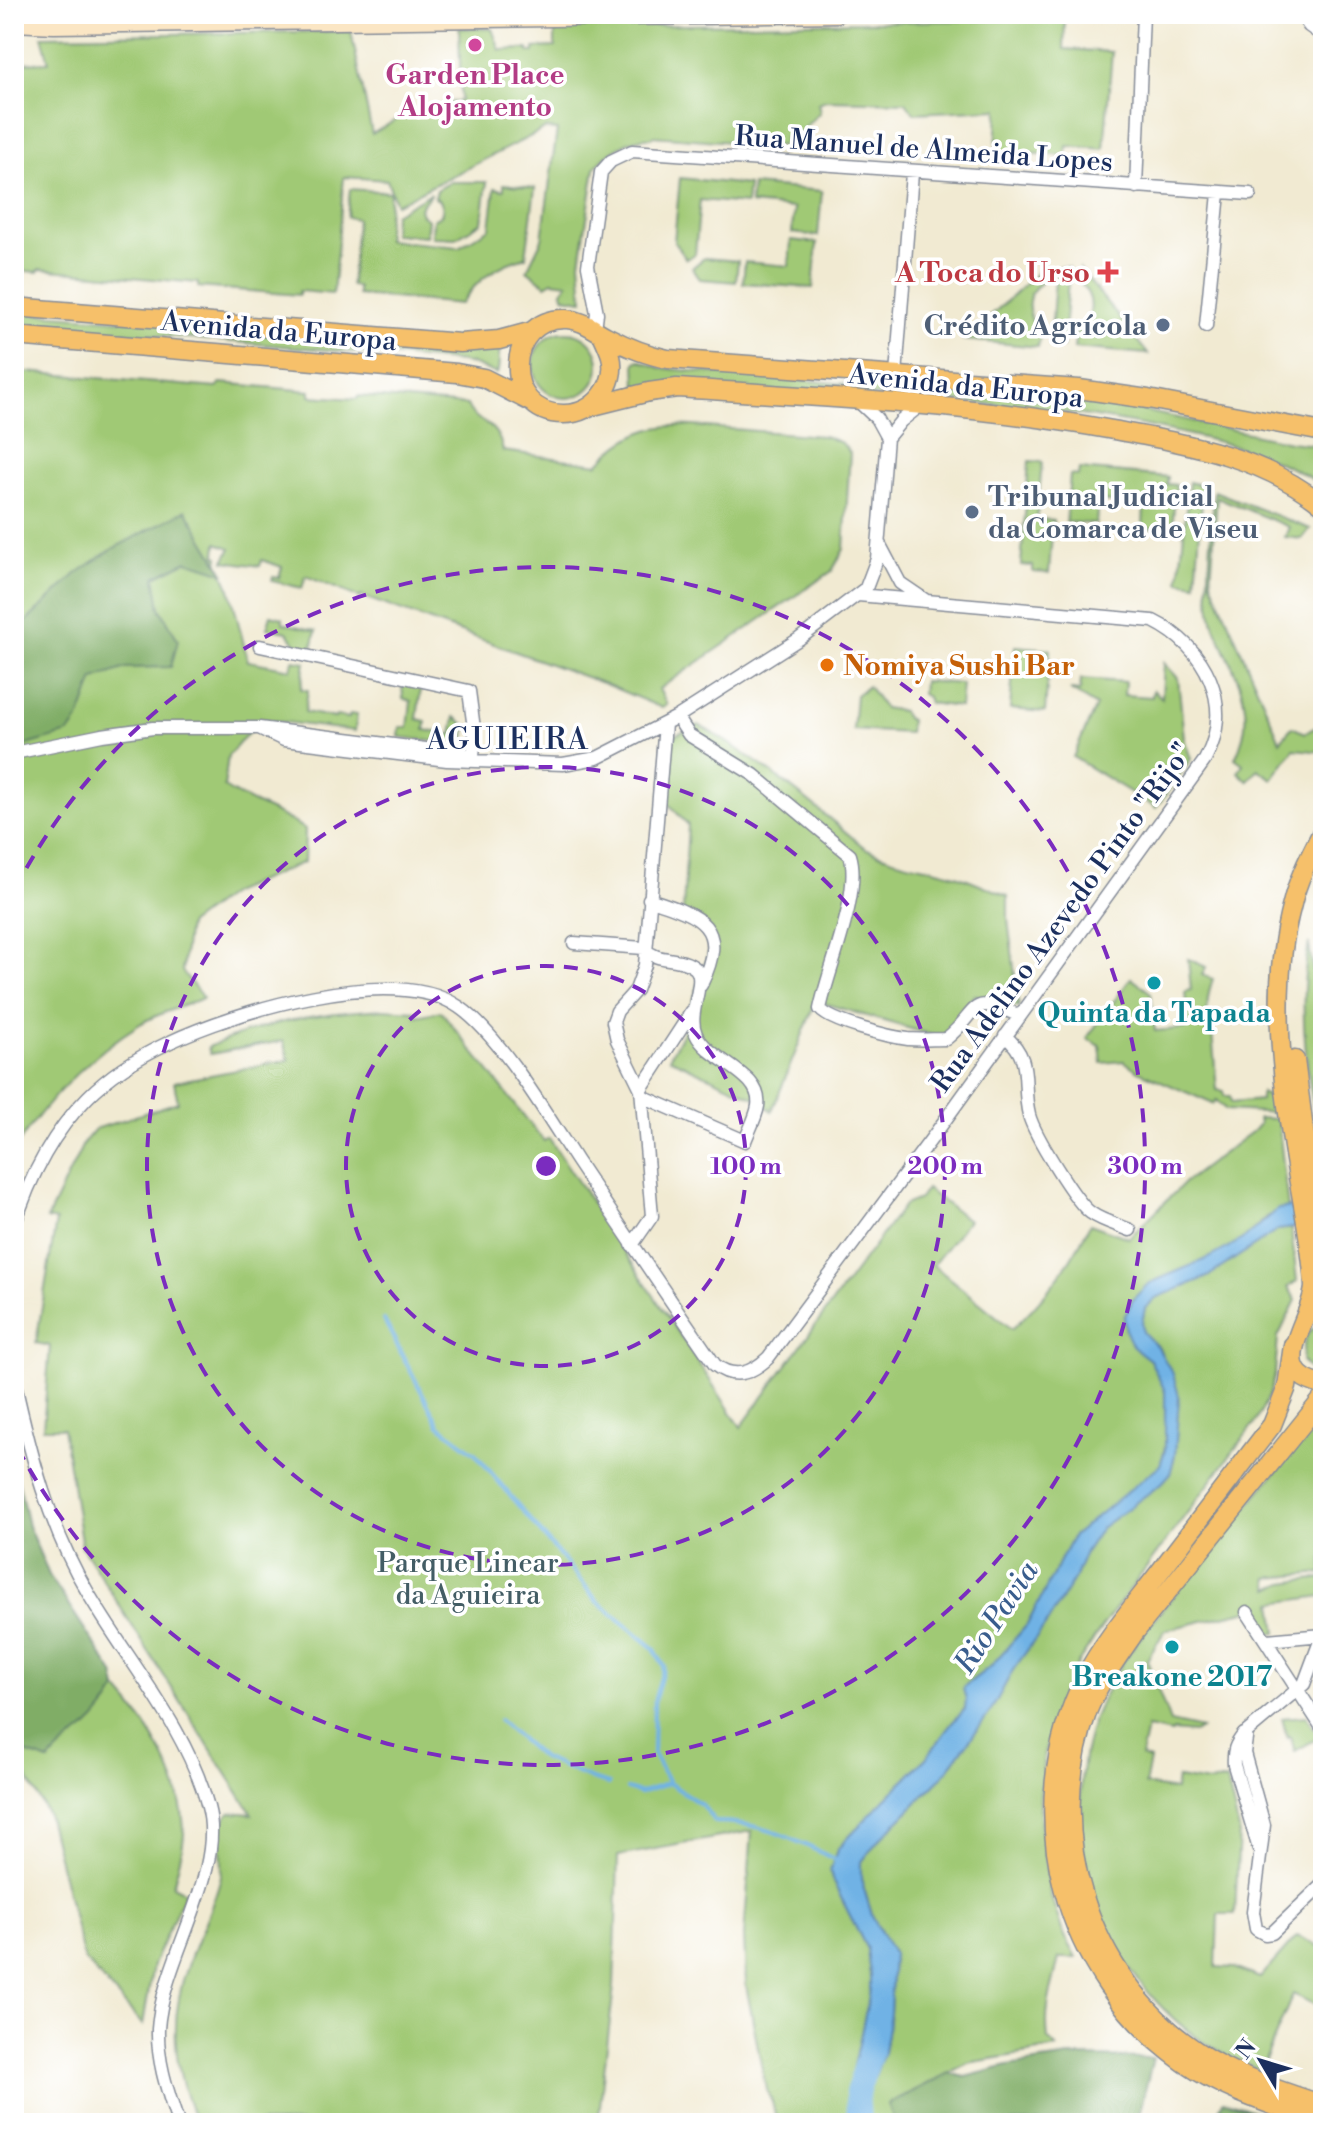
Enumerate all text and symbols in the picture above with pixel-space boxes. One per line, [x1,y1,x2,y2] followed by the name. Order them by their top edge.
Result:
[466,36,484,54] marker: Garden Place Alojamento
[385,58,565,125] place label: Garden Place Alojamento
[734,119,1114,180] street label: Rua Manuel de Almeida Lopes
[894,256,1090,291] place label: A Toca do Urso
[1097,261,1119,283] marker: A Toca do Urso
[159,304,399,359] street label: Avenida da Europa
[924,309,1148,344] place label: Crédito Agrícola
[1154,316,1172,334] marker: Crédito Agrícola
[846,357,1086,416] street label: Avenida da Europa
[988,480,1258,547] place label: Tribunal Judicial da Comarca de Viseu
[963,503,981,521] marker: Tribunal Judicial da Comarca de Viseu
[843,649,1075,684] place label: Nomiya Sushi Bar
[818,656,836,674] marker: Nomiya Sushi Bar
[425,721,590,759] district label: AGUIEIRA
[924,737,1201,1099] street label: Rua Adelino Azevedo Pinto "Rijo"
[1145,974,1163,992] marker: Quinta da Tapada
[1037,996,1271,1031] place label: Quinta da Tapada
[532,1152,560,1180] centre of rings
[710,1152,782,1182] text: 100 m
[907,1152,983,1182] text: 200 m
[1107,1152,1183,1182] text: 300 m
[377,1546,559,1613] park label: Parque Linear da Aguieira
[946,1554,1048,1682] water label: Rio Pavia
[1163,1638,1181,1656] marker: Breakone 2017
[1072,1660,1273,1695] place label: Breakone 2017
[1221,2021,1301,2101] north arrow
[1230,2034,1263,2065] text: N

